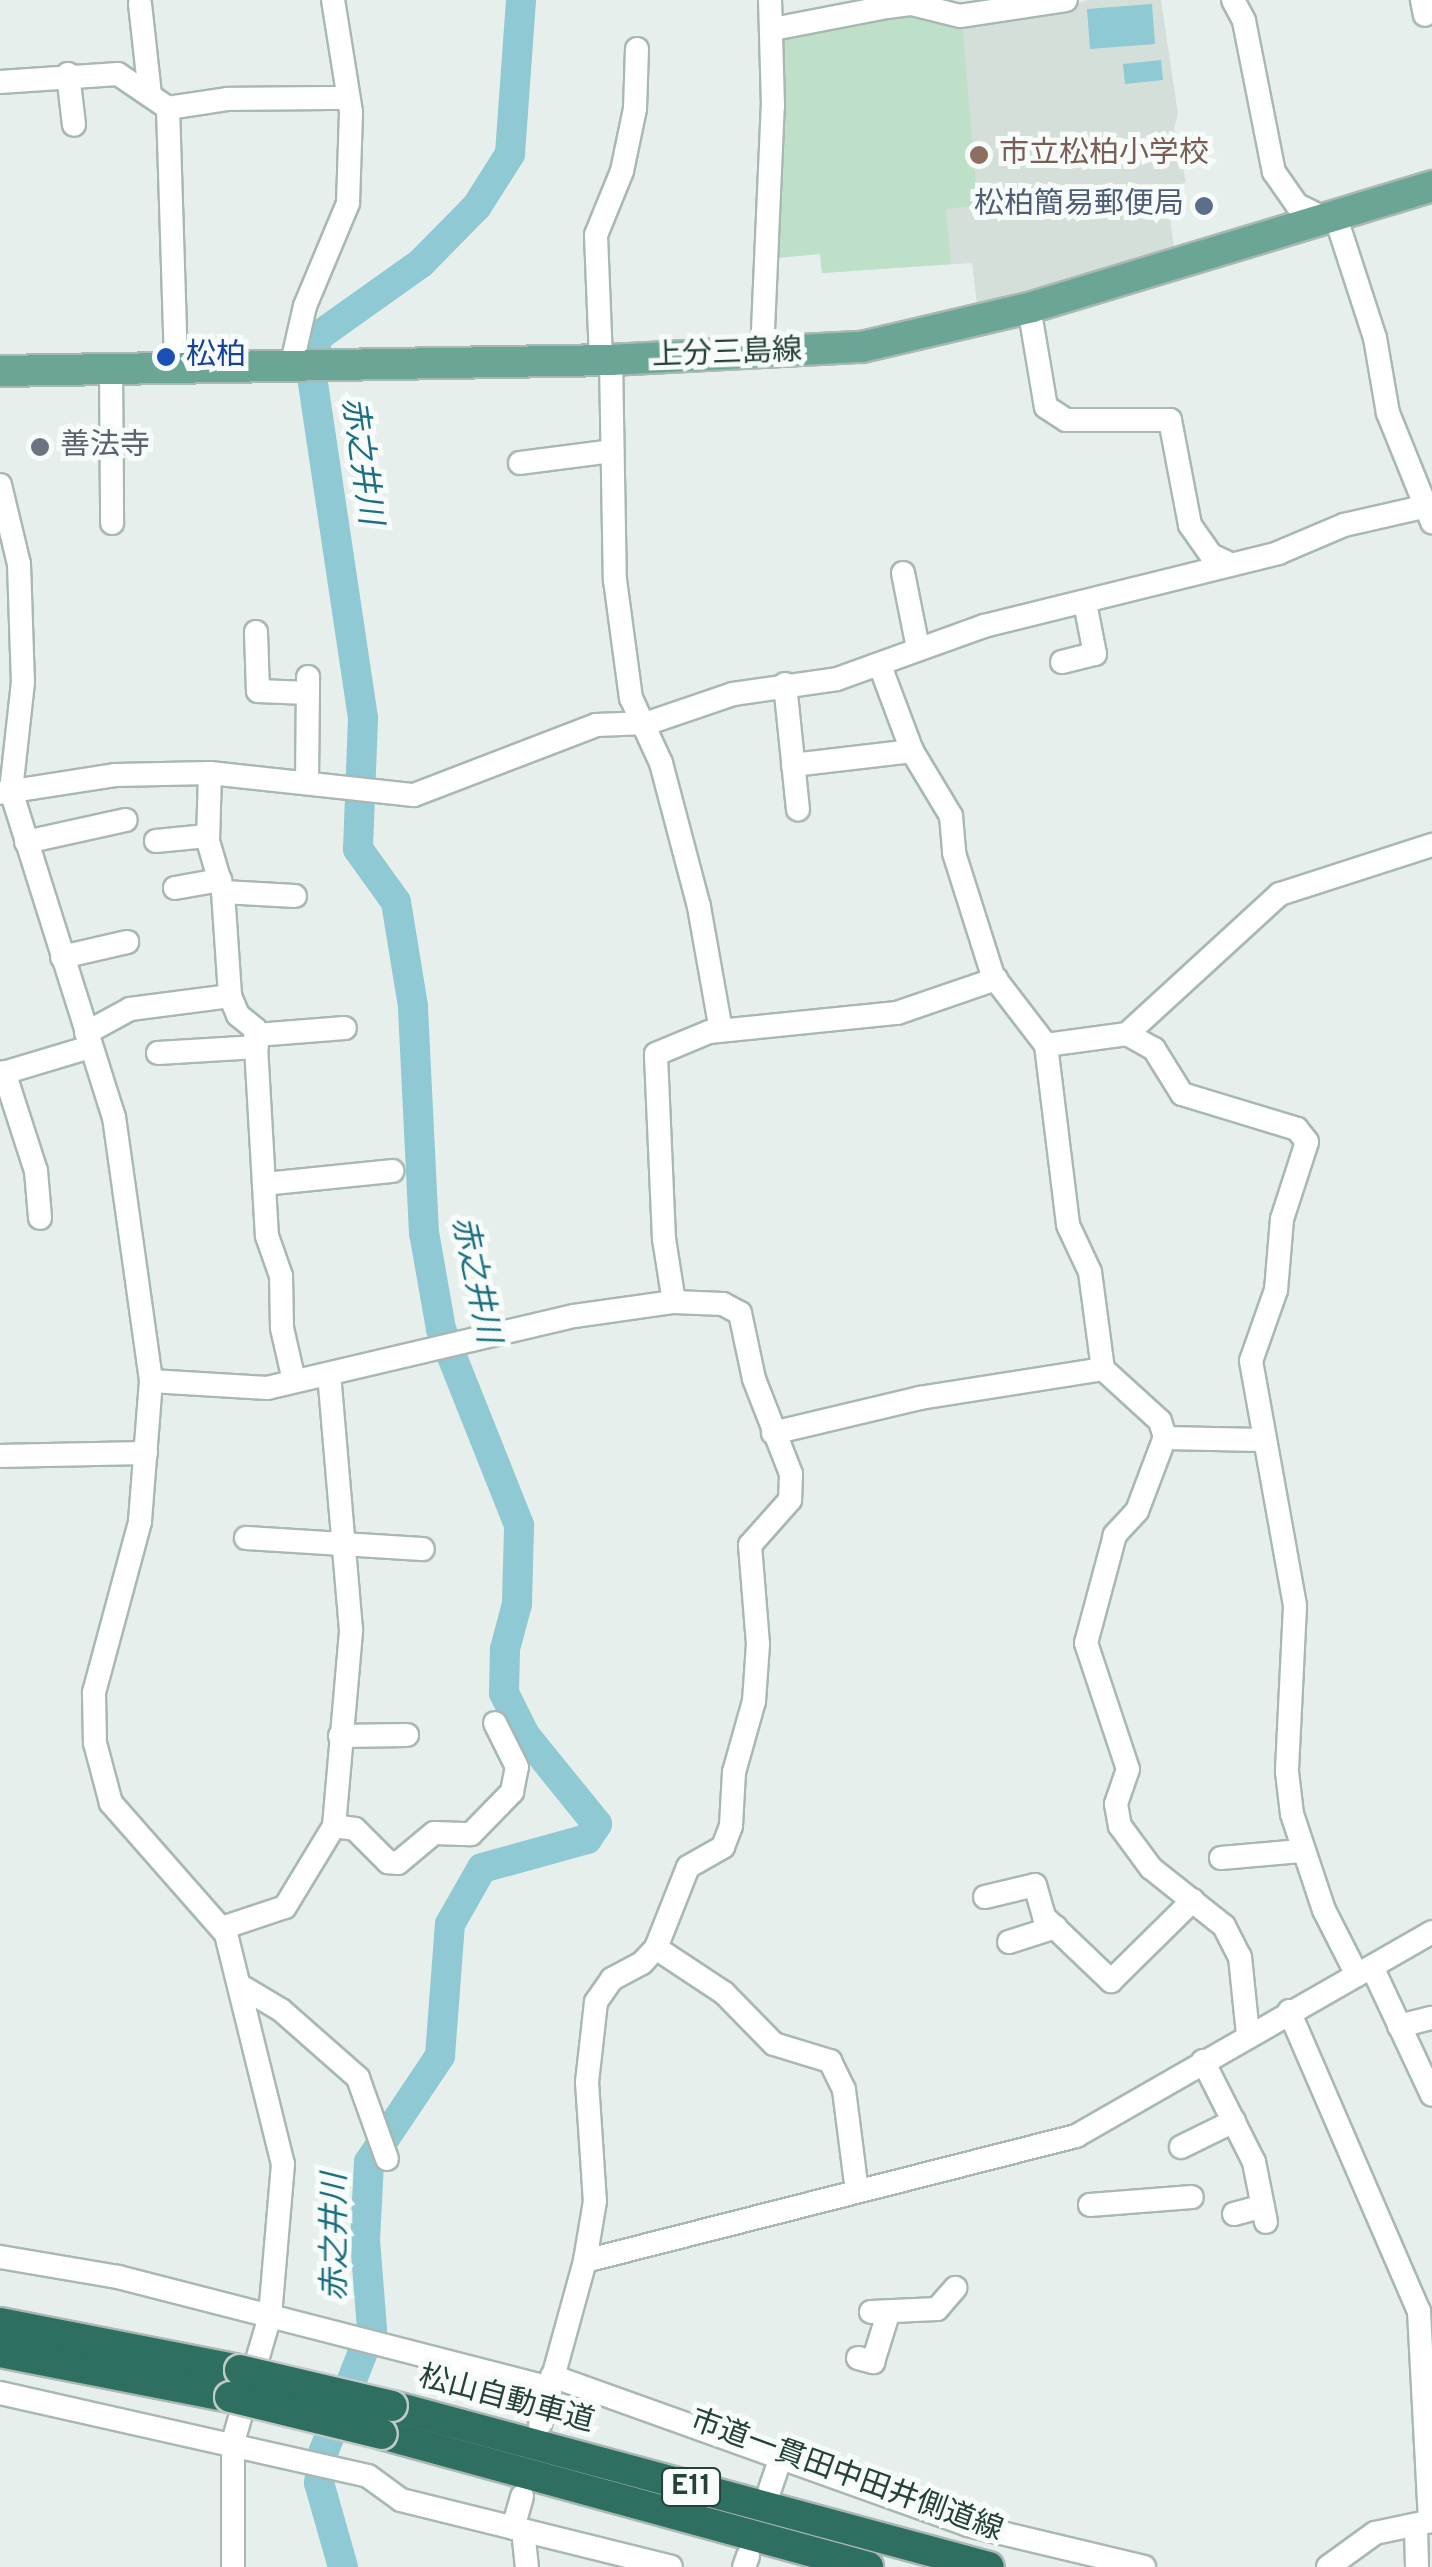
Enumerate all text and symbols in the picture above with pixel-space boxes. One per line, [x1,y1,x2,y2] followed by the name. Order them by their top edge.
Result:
[999,137,1209,173] place label: 市立松柏小学校
[968,144,990,166] marker: 市立松柏小学校
[974,188,1184,224] place label: 松柏簡易郵便局
[1193,195,1215,217] marker: 松柏簡易郵便局
[651,334,803,376] street label: 上分三島線
[186,339,246,375] place label: 松柏
[155,346,177,368] marker: 松柏
[332,395,388,527] water label: 赤之井川
[60,429,150,465] place label: 善法寺
[29,436,51,458] marker: 善法寺
[442,1213,506,1347] water label: 赤之井川
[318,2173,356,2301] water label: 赤之井川
[414,2360,598,2442] street label: 松山自動車道
[685,2404,1007,2550] street label: 市道一貫田中田井側道線
[661,2464,721,2510] road number: E11

